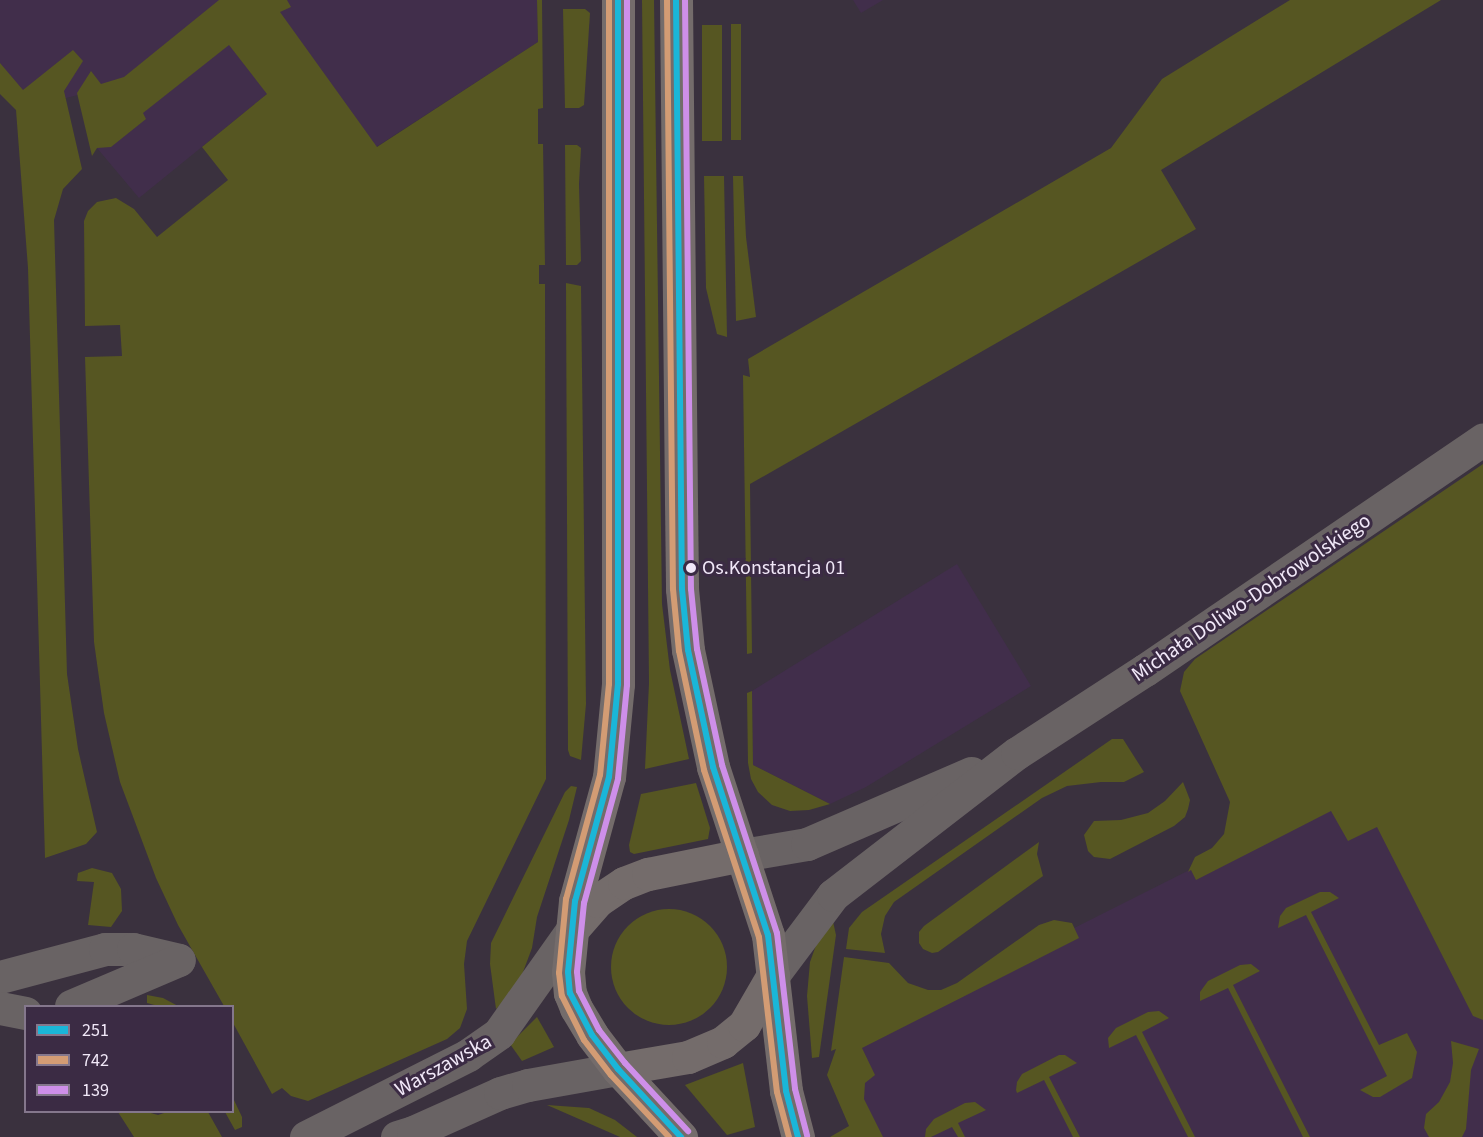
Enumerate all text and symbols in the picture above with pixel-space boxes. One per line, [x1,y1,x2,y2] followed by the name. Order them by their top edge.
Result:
[1127,507,1375,687] street label: Michała Doliwo-Dobrowolskiego
[702,556,845,580] place label: Os.Konstancja 01
[685,562,697,574] marker: Os.Konstancja 01
[24,1005,234,1113] legend
[82,1018,109,1043] text: 251
[390,1028,496,1102] street label: Warszawska
[82,1048,109,1073] text: 742
[82,1078,109,1103] text: 139

